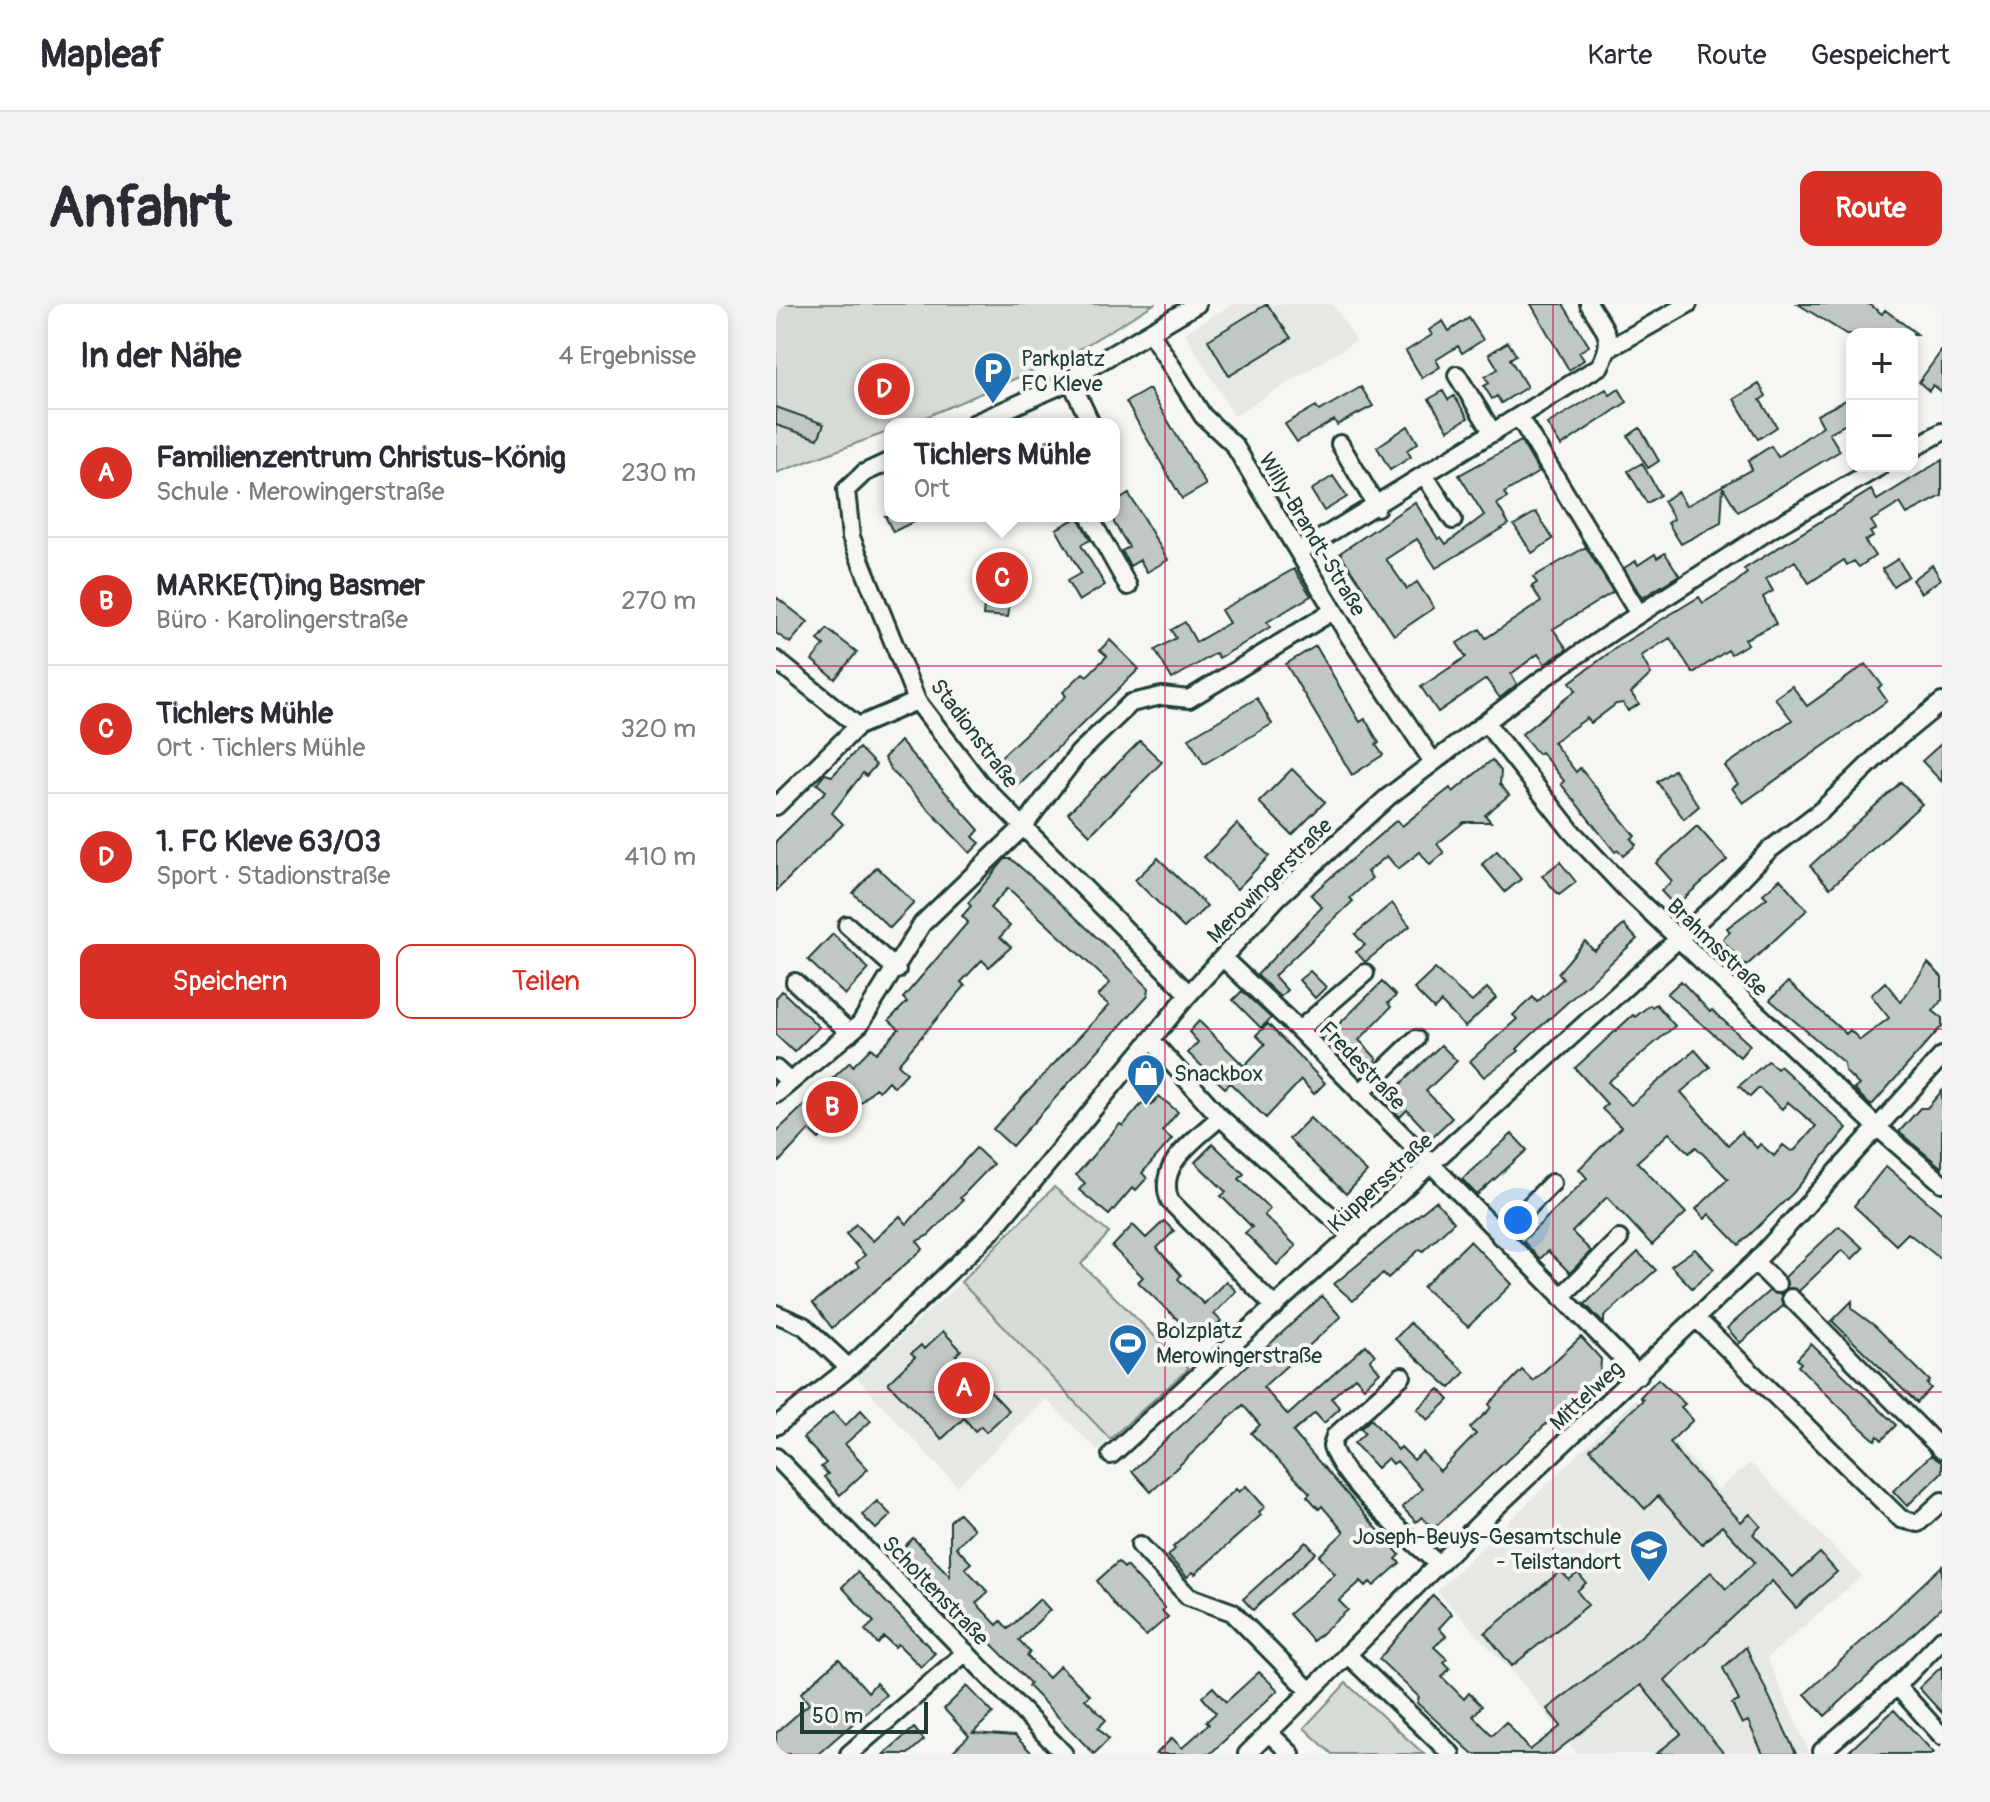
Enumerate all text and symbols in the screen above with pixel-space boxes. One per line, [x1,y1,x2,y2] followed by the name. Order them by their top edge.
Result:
[40,31,164,79] text: Mapleaf
[1587,38,1652,73] text: Karte
[1696,38,1767,73] text: Route
[1811,38,1950,73] text: Gespeichert
[1800,171,1942,246] button: Route
[48,174,231,243] text: Anfahrt
[1846,328,1918,472] map controls
[1846,328,1918,400] button: +
[80,335,241,378] text: In der Nähe
[558,340,696,372] text: 4 Ergebnisse
[1021,345,1105,398] place label: Parkplatz FC Kleve
[972,350,1014,405] parking icon: Parkplatz FC Kleve
[858,359,910,419] pin: D
[1846,400,1918,472] button: −
[884,418,1120,522] popup
[914,436,1091,473] text: Tichlers Mühle
[156,439,566,476] text: Familienzentrum Christus-König
[1252,448,1372,622] street label: Willy-Brandt-Straße
[98,457,114,489] text: A
[621,457,696,489] text: 230 m
[914,473,950,505] text: Ort
[156,476,445,508] text: Schule · Merowingerstraße
[976,548,1028,608] pin: C
[156,567,425,604] text: MARKE(T)ing Basmer
[99,585,113,617] text: B
[621,585,696,617] text: 270 m
[156,604,408,636] text: Büro · Karolingerstraße
[924,673,1025,794] street label: Stadionstraße
[156,695,333,732] text: Tichlers Mühle
[98,713,114,745] text: C
[620,713,696,745] text: 320 m
[156,732,365,764] text: Ort · Tichlers Mühle
[1201,812,1338,949] street label: Merowingerstraße
[156,823,381,860] text: 1. FC Kleve 63/03
[98,841,114,873] text: D
[624,841,696,873] text: 410 m
[156,860,390,892] text: Sport · Stadionstraße
[1661,893,1774,1003] street label: Brahmsstraße
[80,944,380,1019] button: Speichern
[396,944,696,1019] button: Teilen
[1313,1015,1412,1116] street label: Fredestraße
[1125,1052,1167,1107] shop icon: Snackbox
[1174,1060,1263,1088] place label: Snackbox
[806,1077,858,1137] pin: B
[1322,1127,1439,1239] street label: Küppersstraße
[1498,1200,1538,1240] your location
[1156,1317,1322,1370] place label: Bolzplatz Merowingerstraße
[1107,1322,1149,1377] sports icon: Bolzplatz Merowingerstraße
[1544,1355,1629,1437] street label: Mittelweg
[938,1358,990,1418] pin: A
[1353,1523,1621,1576] place label: Joseph-Beuys-Gesamtschule - Teilstandort
[1628,1528,1670,1583] school or university icon: Joseph-Beuys-Gesamtschule - Teilstandort
[876,1530,995,1652] street label: Scholtenstraße
[800,1698,928,1734] scale bar
[812,1702,863,1730] text: 50 m

